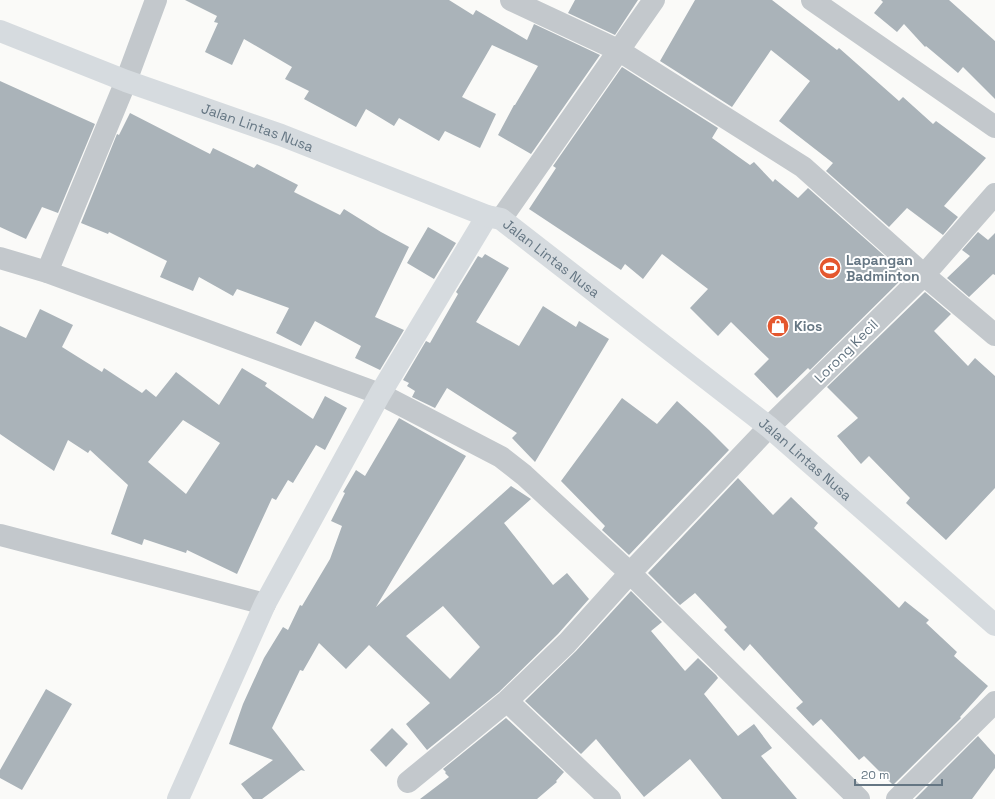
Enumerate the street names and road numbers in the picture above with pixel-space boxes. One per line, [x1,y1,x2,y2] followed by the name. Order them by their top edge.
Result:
[199,99,316,156] street label: Jalan Lintas Nusa
[499,215,603,301] street label: Jalan Lintas Nusa
[810,315,882,387] street label: Lorong Kecil
[755,413,856,504] street label: Jalan Lintas Nusa

